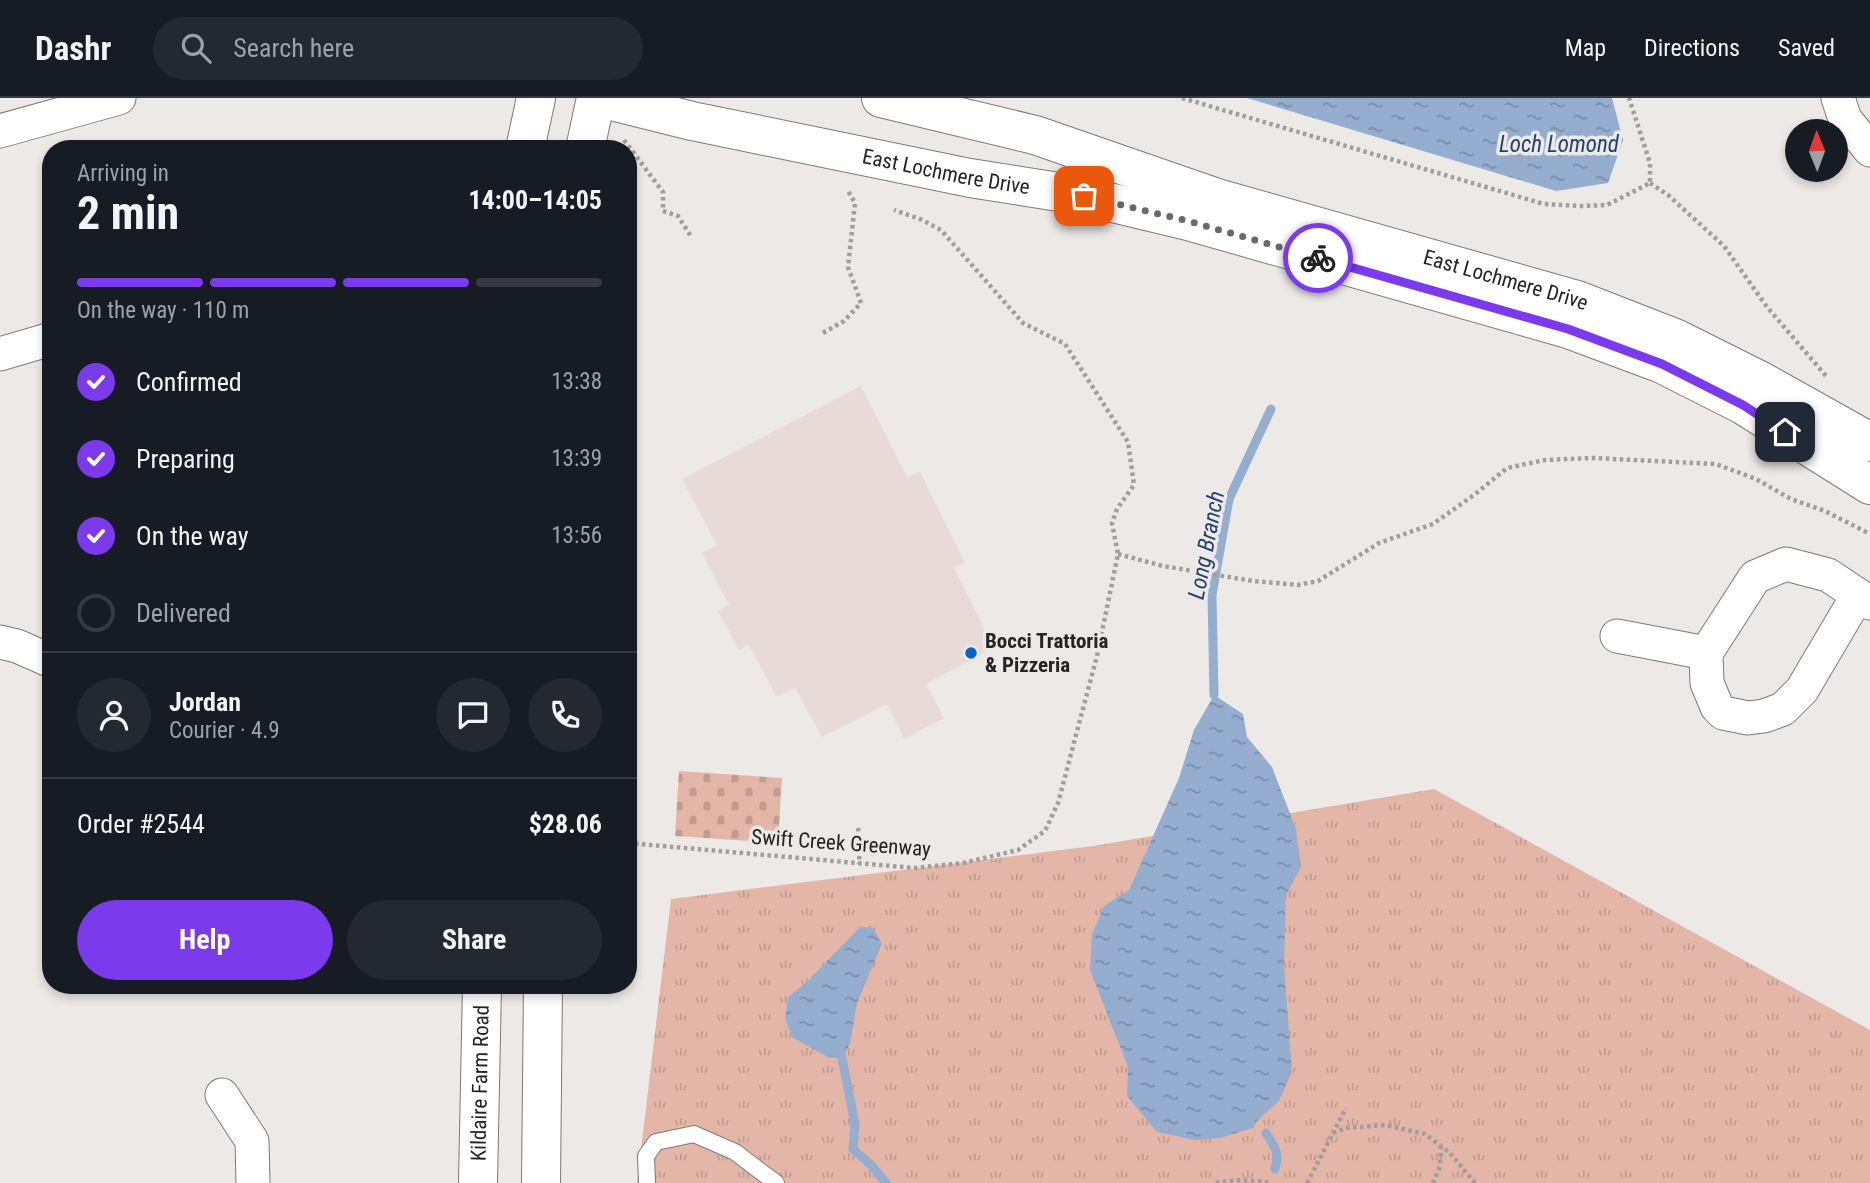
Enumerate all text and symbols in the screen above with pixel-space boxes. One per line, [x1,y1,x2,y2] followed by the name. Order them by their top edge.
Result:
[153,17,643,80] search box
[35,29,111,68] text: Dashr
[177,29,215,67] icon: search
[233,33,354,63] text: Search here
[1565,34,1606,62] text: Map
[1644,34,1740,62] text: Directions
[1778,34,1835,62] text: Saved
[1785,119,1848,182] north arrow
[1785,119,1848,182] map controls
[1499,131,1620,158] water label: Loch Lomond
[860,144,1032,199] street label: East Lochmere Drive
[77,160,169,187] text: Arriving in
[1054,166,1114,226] pin
[1065,177,1103,215] icon: bag
[468,185,602,215] text: 14:00–14:05
[77,186,179,240] text: 2 min
[1283,223,1353,293] courier
[1299,239,1337,277] icon: bike
[1421,245,1592,315] street label: East Lochmere Drive
[77,297,249,324] text: On the way · 110 m
[77,363,115,401] icon: check
[136,367,242,397] text: Confirmed
[551,368,602,395] text: 13:38
[1755,402,1815,462] pin
[1766,413,1804,451] icon: home
[77,440,115,478] icon: check
[136,444,235,474] text: Preparing
[551,445,602,472] text: 13:39
[1183,489,1230,602] water label: Long Branch
[77,517,115,555] icon: check
[136,521,249,551] text: On the way
[551,522,602,549] text: 13:56
[136,598,231,628] text: Delivered
[985,629,1109,677] place label: Bocci Trattoria & Pizzeria
[963,645,979,661] marker: Bocci Trattoria & Pizzeria
[77,678,151,752] button: person
[436,678,510,752] button: chat
[528,678,602,752] button: phone
[169,687,241,717] text: Jordan
[169,717,280,744] text: Courier · 4.9
[77,809,205,839] text: Order #2544
[529,809,602,839] text: $28.06
[750,825,932,861] street label: Swift Creek Greenway
[77,900,333,980] button: Help
[347,900,602,980] button: Share
[466,1005,494,1161] street label: Kildaire Farm Road

